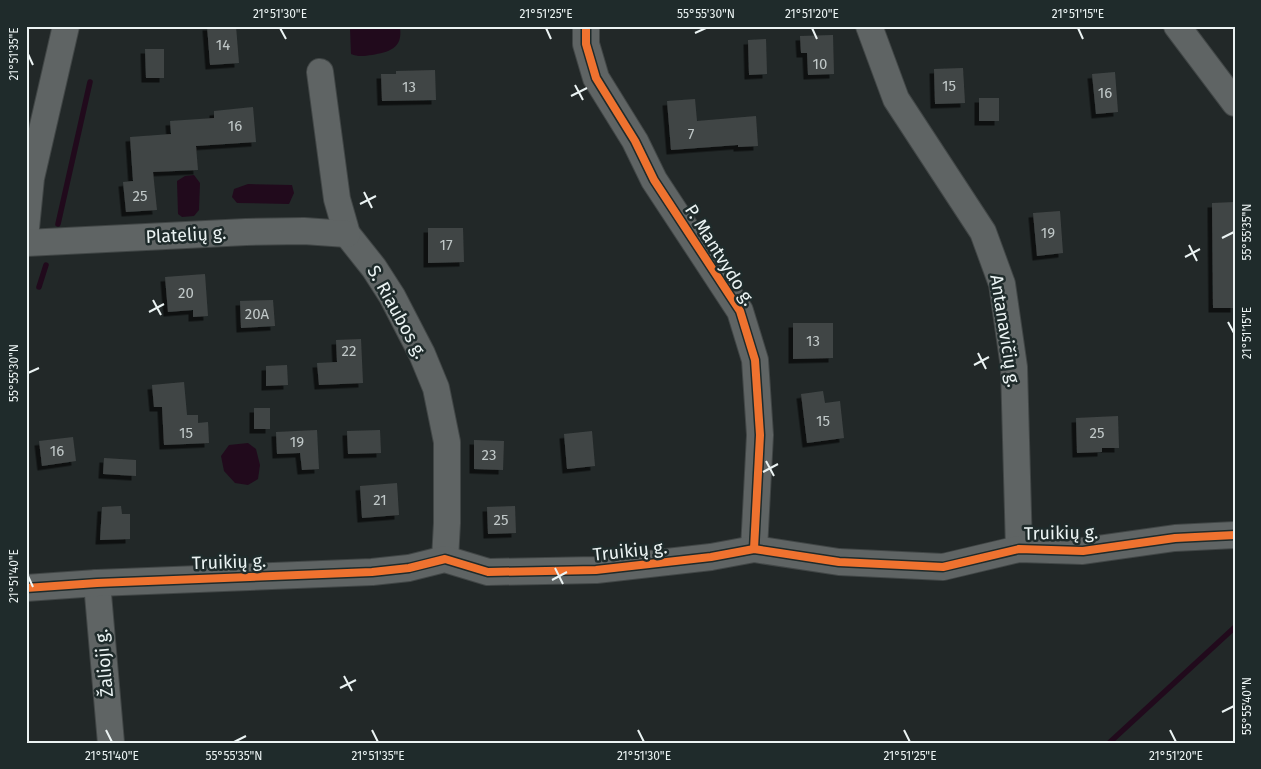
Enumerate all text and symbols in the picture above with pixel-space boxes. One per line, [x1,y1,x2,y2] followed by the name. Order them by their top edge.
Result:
[253,7,307,21] text: 21°51'30"E
[519,7,573,21] text: 21°51'25"E
[677,7,735,21] text: 55°55'30"N
[785,7,839,21] text: 21°51'20"E
[1052,7,1104,21] text: 21°51'15"E
[7,27,21,81] text: 21°51'35"E
[216,36,230,54] house number: 14
[813,55,827,73] house number: 10
[942,77,956,95] house number: 15
[402,78,416,96] house number: 13
[1098,84,1112,102] house number: 16
[228,117,242,135] house number: 16
[688,125,695,143] house number: 7
[133,187,147,205] house number: 25
[680,200,760,310] street label: P. Mantvydo g.
[1240,204,1254,260] text: 55°55'35"N
[145,222,227,248] street label: Platelių g.
[1041,224,1055,242] house number: 19
[439,236,453,254] house number: 17
[362,262,432,362] street label: S. Riaubos g.
[985,273,1025,389] street label: Antanavičių g.
[178,284,194,302] house number: 20
[245,305,270,323] house number: 20A
[1240,307,1254,359] text: 21°51'15"E
[806,332,820,350] house number: 13
[342,342,356,360] house number: 22
[7,344,21,402] text: 55°55'30"N
[816,412,830,430] house number: 15
[179,424,193,442] house number: 15
[1090,424,1104,442] house number: 25
[290,433,304,451] house number: 19
[50,442,64,460] house number: 16
[482,446,496,464] house number: 23
[373,491,387,509] house number: 21
[494,511,508,529] house number: 25
[1024,521,1098,545] street label: Truikių g.
[592,536,668,566] street label: Truikių g.
[7,549,21,603] text: 21°51'40"E
[191,550,267,574] street label: Truikių g.
[90,628,118,698] street label: Žalioji g.
[1240,677,1254,735] text: 55°55'40"N
[85,749,139,763] text: 21°51'40"E
[206,749,262,763] text: 55°55'35"N
[351,749,405,763] text: 21°51'35"E
[617,749,671,763] text: 21°51'30"E
[883,749,937,763] text: 21°51'25"E
[1149,749,1203,763] text: 21°51'20"E

